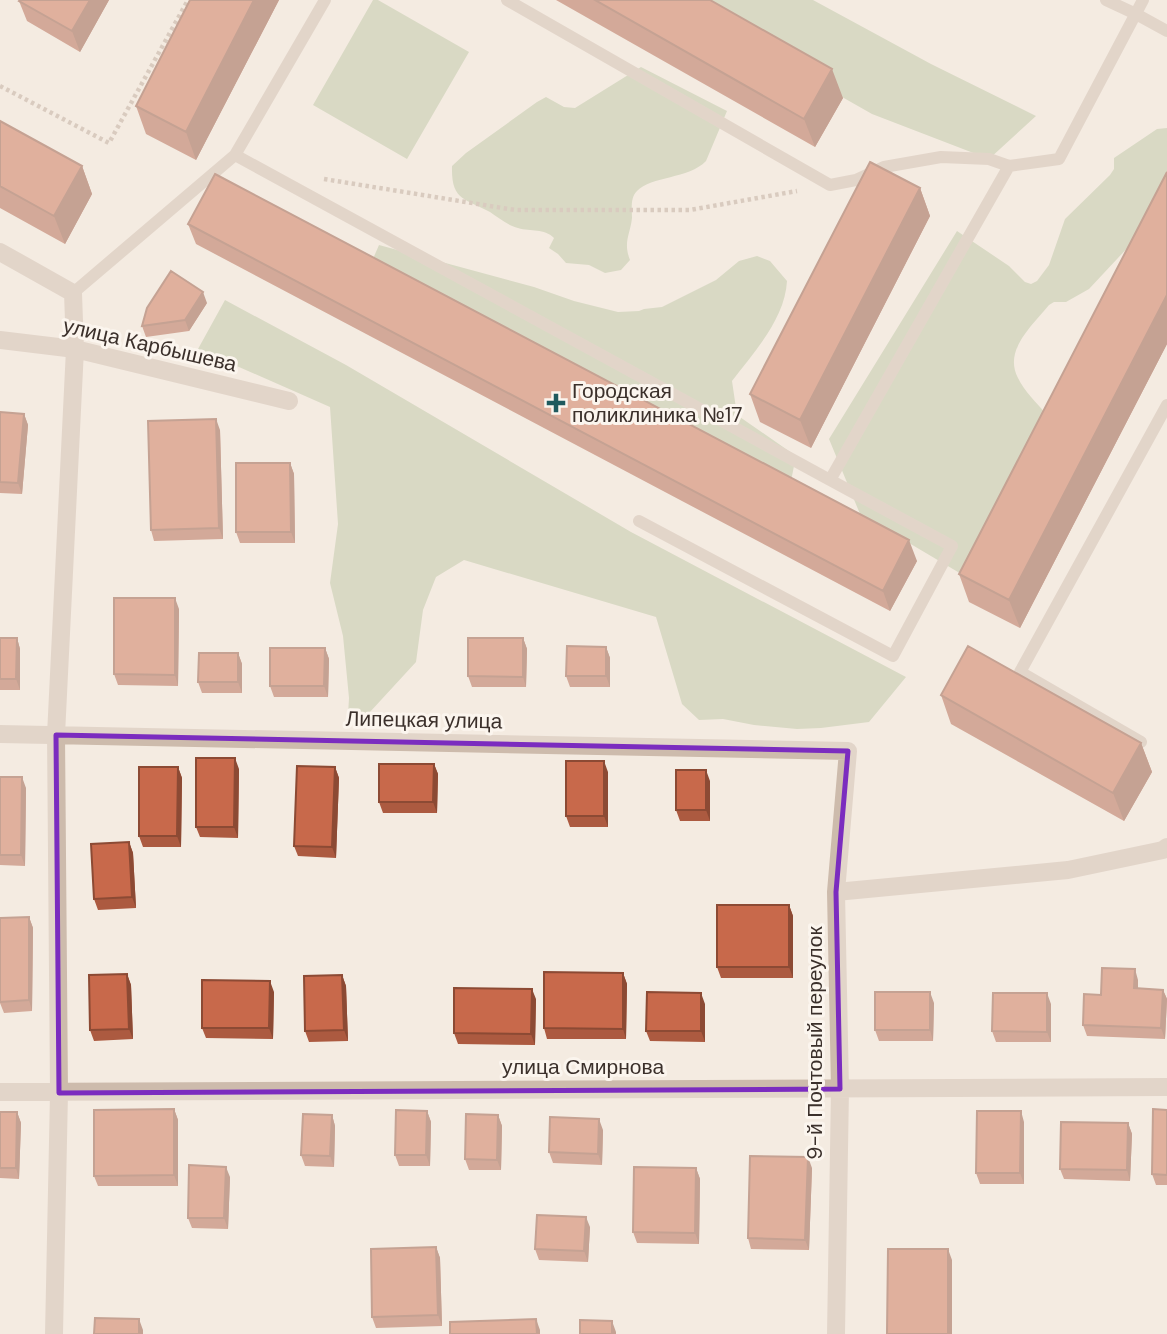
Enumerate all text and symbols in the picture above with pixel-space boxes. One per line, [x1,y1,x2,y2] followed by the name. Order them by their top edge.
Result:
[61,311,240,379] street label: улица Карбышева
[572,377,743,429] place label: Городская поликлиника №17
[546,393,566,413] marker: Городская поликлиника №17
[345,705,503,735] street label: Липецкая улица
[801,926,829,1160] street label: 9-й Почтовый переулок
[502,1053,664,1081] street label: улица Смирнова

